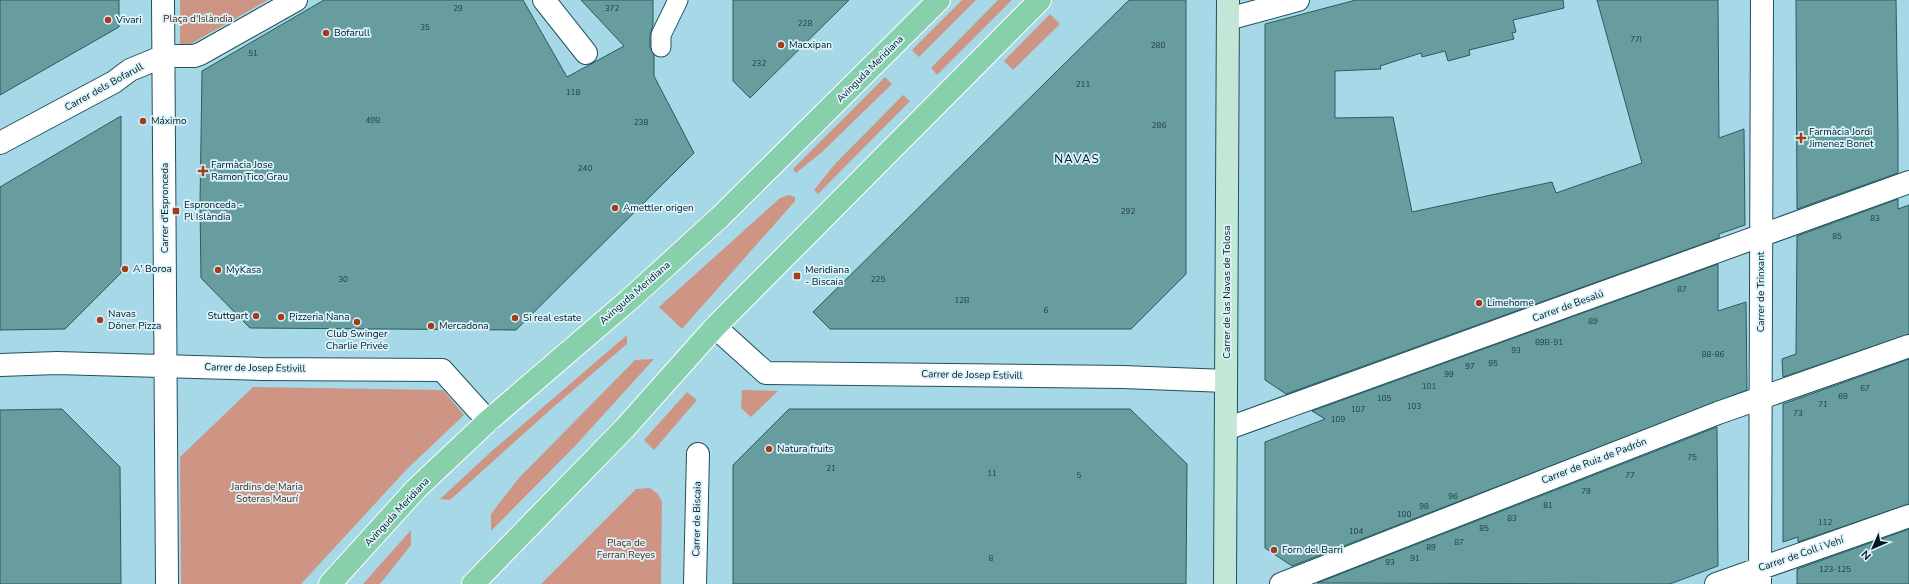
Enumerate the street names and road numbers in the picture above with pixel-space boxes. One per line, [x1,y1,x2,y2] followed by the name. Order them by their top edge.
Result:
[833,32,907,106] street label: Avinguda Meridiana
[62,60,146,114] street label: Carrer dels Bofarull
[158,163,172,253] street label: Carrer d'Espronceda
[1220,225,1234,359] street label: Carrer de las Navas de Tolosa
[1754,251,1768,332] street label: Carrer de Trinxant
[597,258,673,328] street label: Avinguda Meridiana
[1530,287,1606,325] street label: Carrer de Besalú
[204,360,306,376] street label: Carrer de Josep Estivill
[921,367,1023,383] street label: Carrer de Josep Estivill
[1539,434,1649,488] street label: Carrer de Ruiz de Padrón
[361,474,433,550] street label: Avinguda Meridiana
[689,481,705,557] street label: Carrer de Biscaia
[1757,533,1846,575] street label: Carrer de Coll i Vehí

